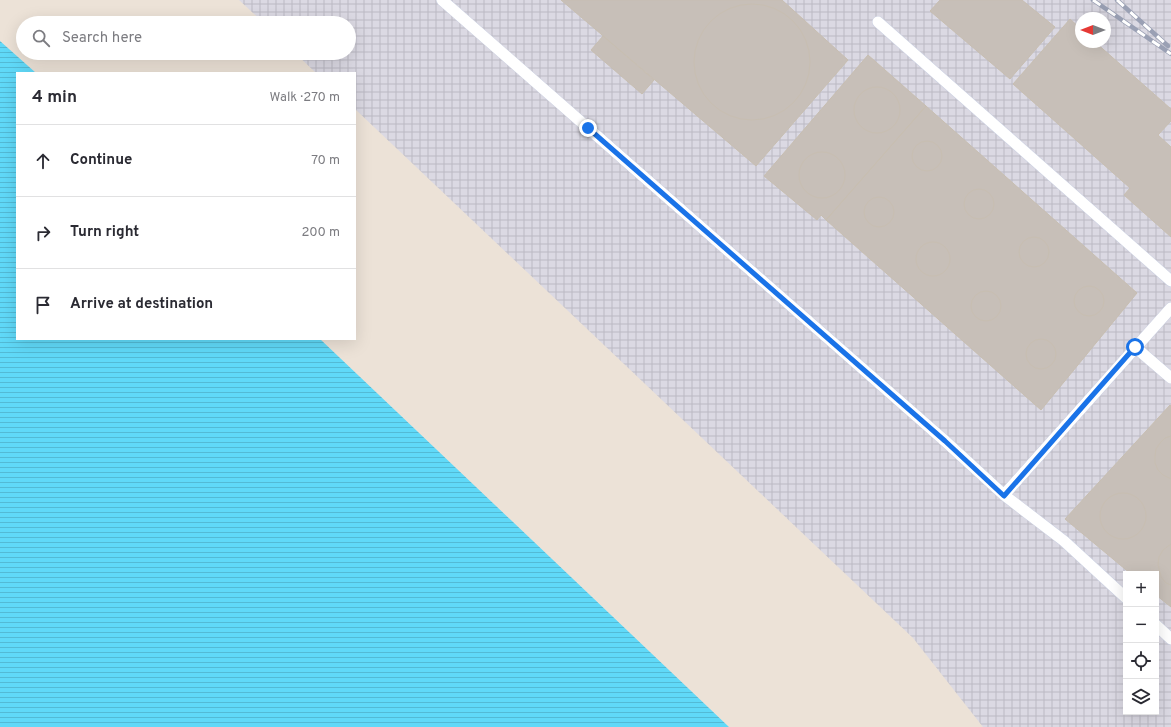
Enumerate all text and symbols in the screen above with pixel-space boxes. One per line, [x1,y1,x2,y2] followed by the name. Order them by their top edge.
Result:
[1075,12,1111,48] north arrow
[16,16,356,60] search box
[30,27,52,49] icon: search
[62,29,142,48] text: Search here
[32,87,77,109] text: 4 min
[270,90,340,106] text: Walk · 270 m
[579,119,597,137] route end
[32,150,54,172] icon: ahead
[70,151,132,170] text: Continue
[311,153,340,169] text: 70 m
[32,222,54,244] icon: right
[70,223,139,242] text: Turn right
[301,225,340,241] text: 200 m
[32,294,54,316] icon: arrive
[70,295,213,314] text: Arrive at destination
[1126,338,1144,356] route start
[1123,571,1159,715] map controls
[1123,571,1159,607] button: +
[1123,607,1159,643] button: −
[1123,643,1159,679] button: locate
[1123,679,1159,715] button: layers

